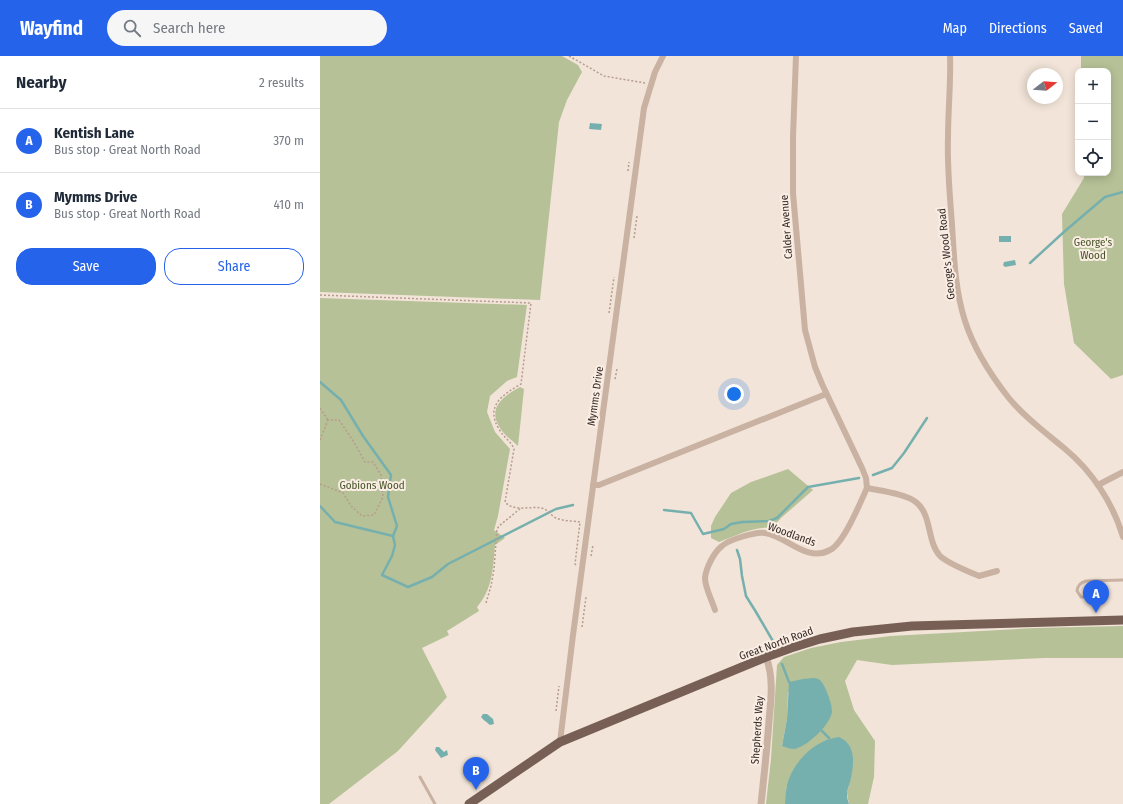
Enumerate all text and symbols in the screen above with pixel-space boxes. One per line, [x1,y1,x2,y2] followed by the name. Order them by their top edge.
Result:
[107,10,387,46] search box
[20,17,83,40] text: Wayfind
[121,17,143,39] icon: search
[153,19,225,37] text: Search here
[943,20,967,37] text: Map
[989,20,1047,37] text: Directions
[1069,20,1103,37] text: Saved
[1027,68,1063,104] north arrow
[1075,68,1111,176] map controls
[1075,68,1111,104] button: +
[16,72,67,93] text: Nearby
[259,75,304,90] text: 2 results
[1075,104,1111,140] button: −
[54,124,134,142] text: Kentish Lane
[25,133,33,148] text: A
[273,133,304,148] text: 370 m
[1075,140,1111,176] button: locate
[54,142,201,157] text: Bus stop · Great North Road
[54,188,137,206] text: Mymms Drive
[778,194,795,260] street label: Calder Avenue
[25,197,33,212] text: B
[274,197,304,212] text: 410 m
[54,206,201,221] text: Bus stop · Great North Road
[935,208,958,300] street label: George's Wood Road
[1074,236,1112,262] park label: George's Wood
[16,248,156,285] button: Save
[164,248,304,285] button: Share
[585,365,606,427] street label: Mymms Drive
[724,384,744,404] your location
[339,479,405,492] park label: Gobions Wood
[766,520,818,549] street label: Woodlands
[1083,580,1109,613] pin: A
[737,624,815,663] street label: Great North Road
[749,695,766,765] street label: Shepherds Way
[463,757,489,790] pin: B

